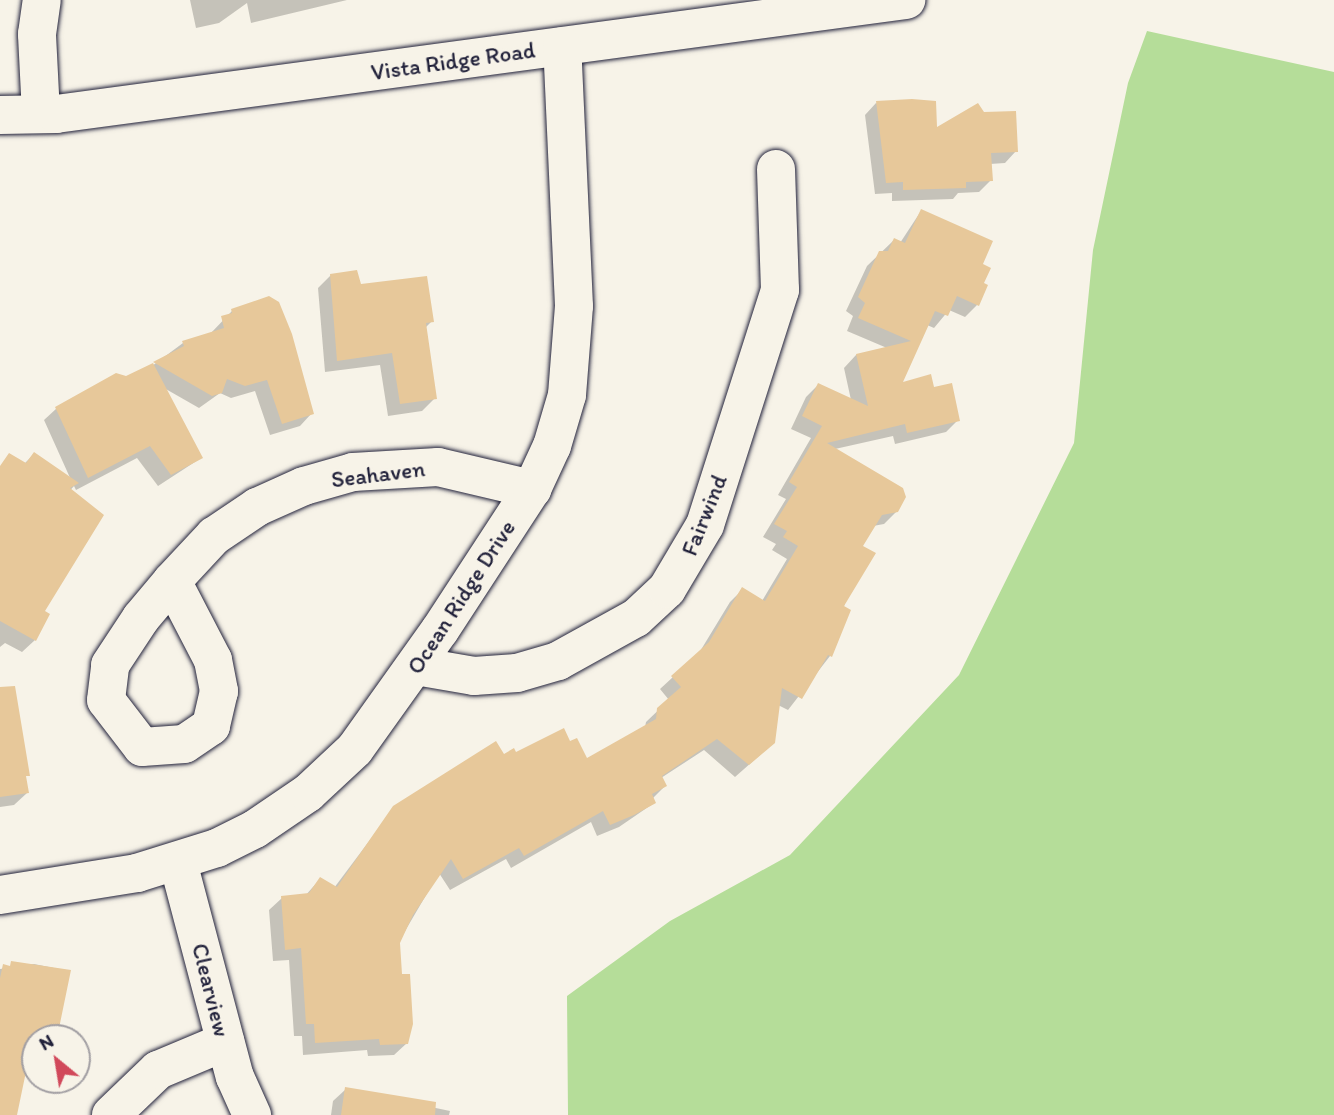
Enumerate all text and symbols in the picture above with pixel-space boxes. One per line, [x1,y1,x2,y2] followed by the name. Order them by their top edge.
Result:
[370,36,536,86] street label: Vista Ridge Road
[330,455,426,493] street label: Seahaven
[675,470,733,560] street label: Fairwind
[401,514,521,680] street label: Ocean Ridge Drive
[186,940,236,1040] street label: Clearview
[21,1024,91,1094] north arrow
[35,1029,58,1055] text: N

